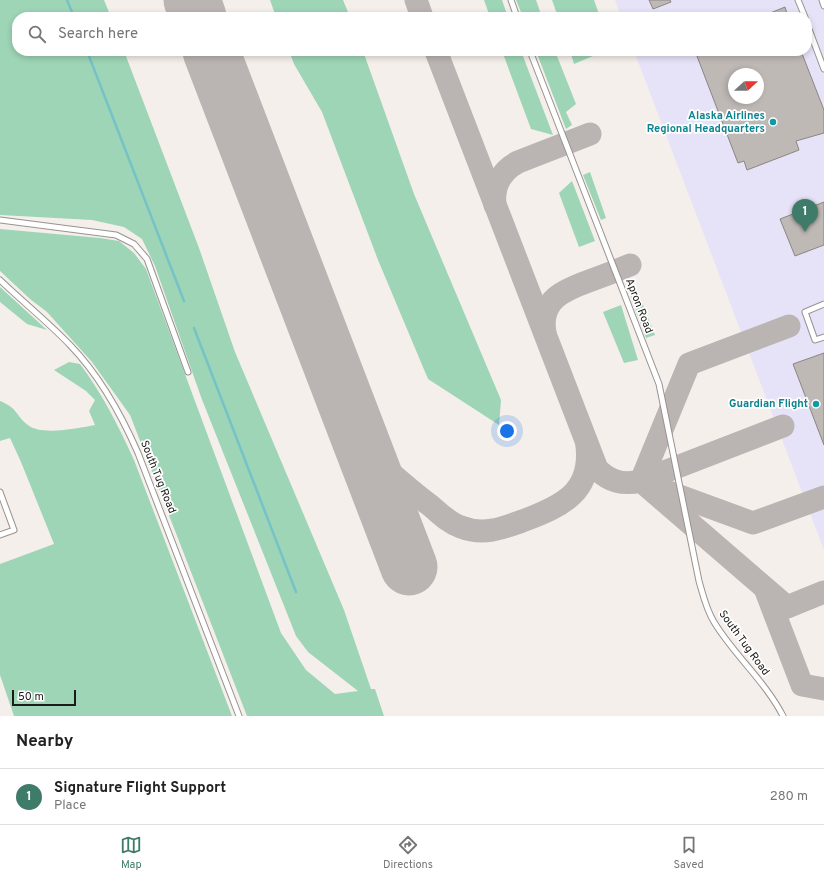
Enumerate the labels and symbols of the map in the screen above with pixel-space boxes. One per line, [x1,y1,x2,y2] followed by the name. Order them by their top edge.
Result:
[728,68,764,104] north arrow
[647,109,765,136] place label: Alaska Airlines Regional Headquarters
[768,117,778,127] marker: Alaska Airlines Regional Headquarters
[792,199,818,232] pin: 1
[622,276,656,336] street label: Apron Road
[729,397,808,411] place label: Guardian Flight
[811,399,821,409] marker: Guardian Flight
[497,421,517,441] your location
[137,439,179,515] street label: South Tug Road
[716,608,772,678] street label: South Tug Road
[12,688,76,707] scale bar

